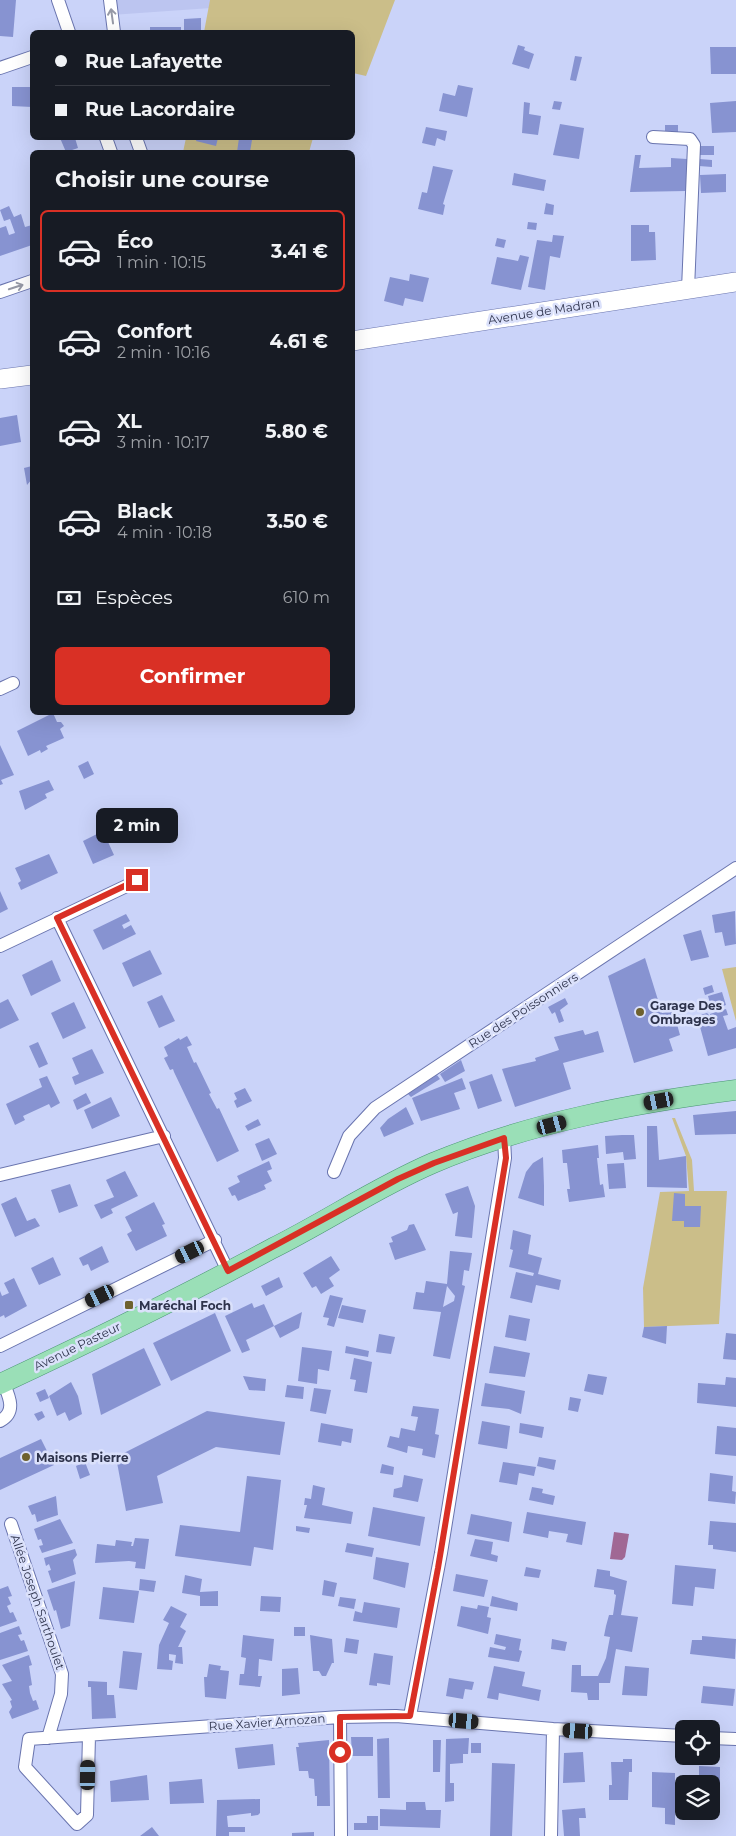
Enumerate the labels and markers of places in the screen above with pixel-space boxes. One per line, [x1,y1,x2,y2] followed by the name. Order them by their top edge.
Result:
[650,998,723,1027] place label: Garage Des Ombrages
[634,1006,646,1018] marker: Garage Des Ombrages
[139,1298,231,1313] place label: Maréchal Foch
[123,1299,135,1311] marker: Maréchal Foch
[36,1450,129,1465] place label: Maisons Pierre
[20,1451,32,1463] marker: Maisons Pierre

